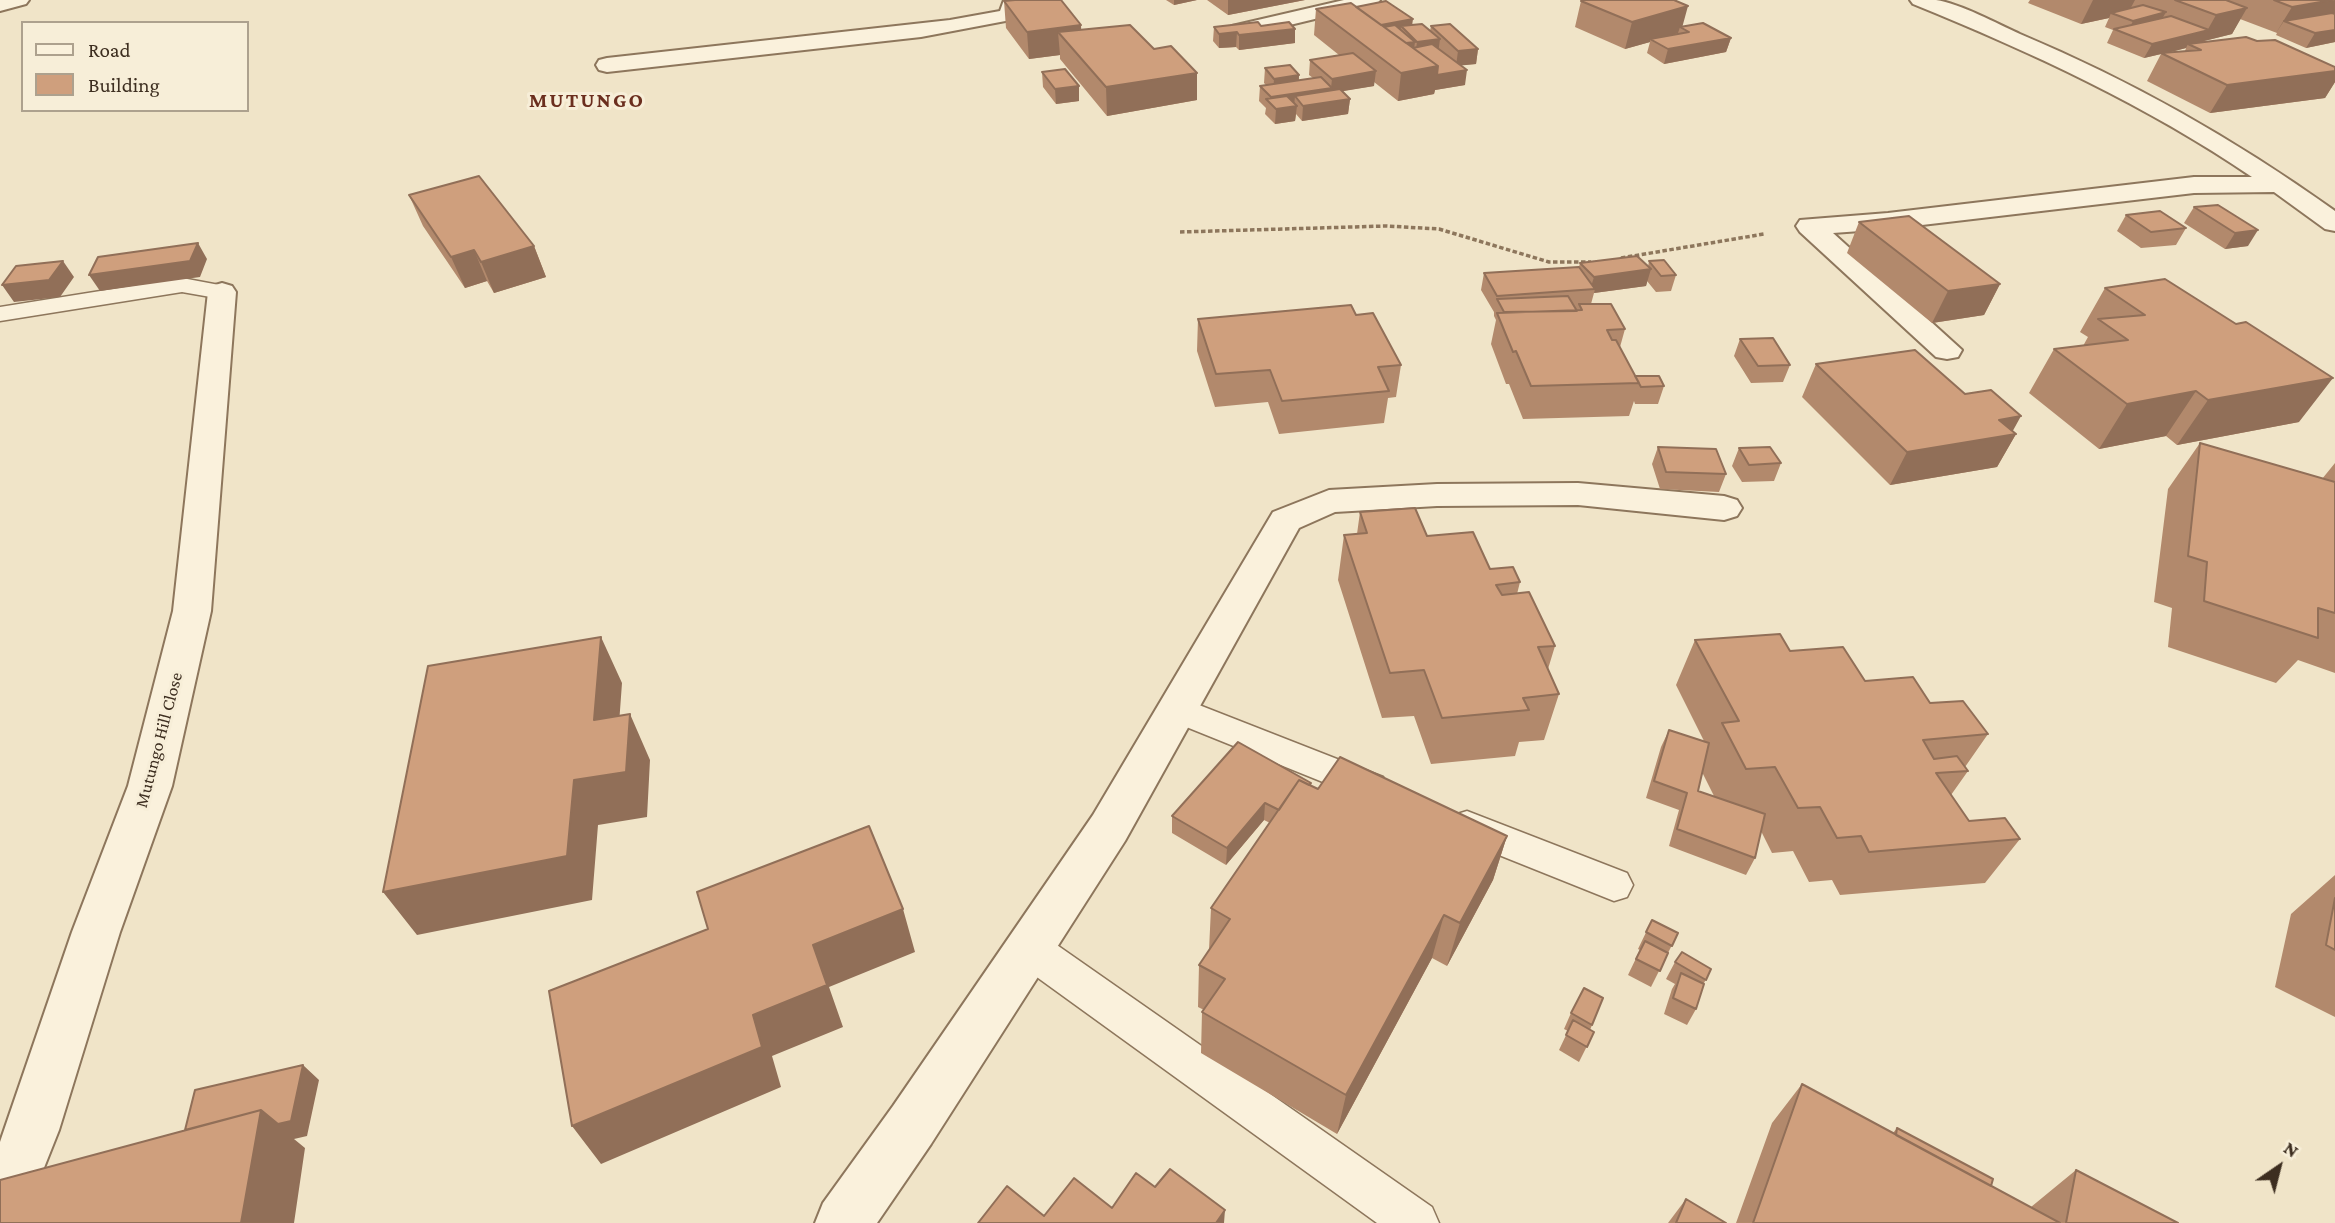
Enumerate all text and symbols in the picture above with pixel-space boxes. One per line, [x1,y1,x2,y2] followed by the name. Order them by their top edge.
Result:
[21,21,248,112] legend
[88,38,131,62] text: Road
[88,73,160,97] text: Building
[530,88,644,114] district label: MUTUNGO
[131,670,187,810] street label: Mutungo Hill Close
[2244,1132,2314,1202] north arrow
[2280,1137,2303,1162] text: N

